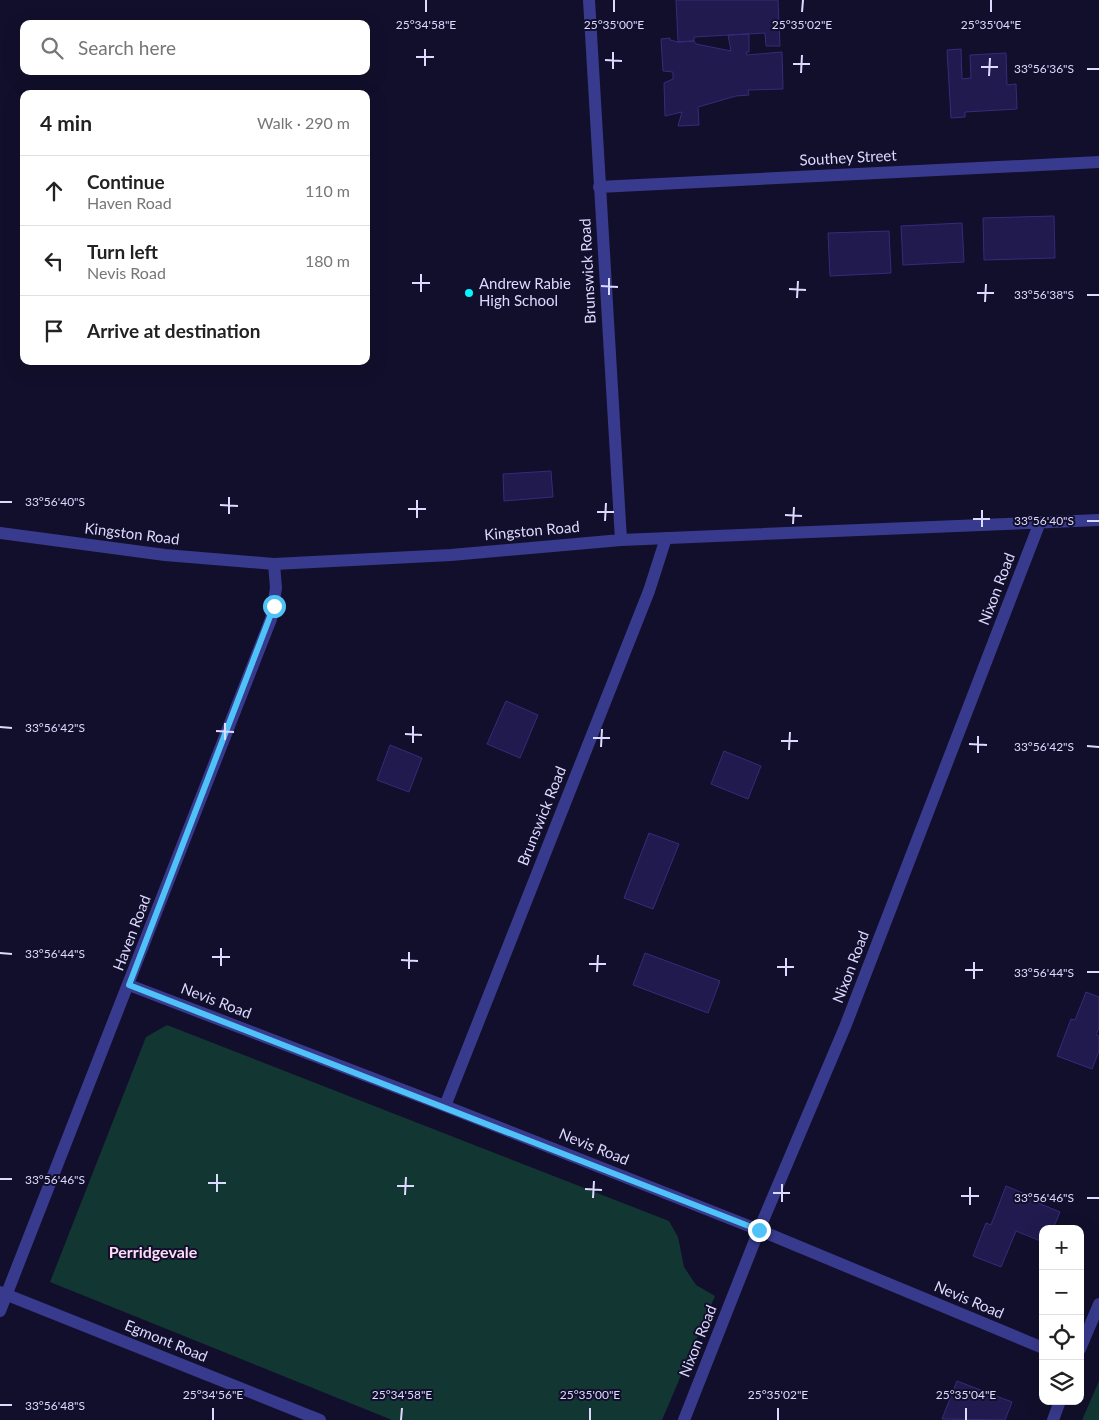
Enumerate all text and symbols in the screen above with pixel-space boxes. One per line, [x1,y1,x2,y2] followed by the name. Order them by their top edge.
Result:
[396,17,456,32] text: 25°34'58"E
[584,17,644,32] text: 25°35'00"E
[772,17,832,32] text: 25°35'02"E
[961,17,1021,32] text: 25°35'04"E
[20,20,370,75] search box
[38,34,66,62] icon: search
[78,36,176,59] text: Search here
[1014,61,1074,76] text: 33°56'36"S
[40,110,92,135] text: 4 min
[257,113,350,132] text: Walk · 290 m
[799,145,898,169] street label: Southey Street
[87,170,165,193] text: Continue
[40,177,68,205] icon: ahead
[305,181,350,200] text: 110 m
[87,193,172,212] text: Haven Road
[575,218,599,324] street label: Brunswick Road
[87,240,158,263] text: Turn left
[40,247,68,275] icon: left
[305,251,350,270] text: 180 m
[87,263,166,282] text: Nevis Road
[479,274,571,309] place label: Andrew Rabie High School
[463,287,475,299] marker: Andrew Rabie High School
[1014,287,1074,302] text: 33°56'38"S
[40,317,68,345] icon: arrive
[87,319,260,342] text: Arrive at destination
[25,494,85,509] text: 33°56'40"S
[1014,513,1074,528] text: 33°56'40"S
[484,517,580,543] street label: Kingston Road
[84,518,181,548] street label: Kingston Road
[974,550,1018,627] street label: Nixon Road
[263,595,286,618] route start
[25,720,85,735] text: 33°56'42"S
[1014,739,1074,754] text: 33°56'42"S
[513,763,569,868] street label: Brunswick Road
[108,892,154,973] street label: Haven Road
[828,928,872,1005] street label: Nixon Road
[25,946,85,961] text: 33°56'44"S
[1014,965,1074,980] text: 33°56'44"S
[179,978,254,1022] street label: Nevis Road
[557,1124,632,1168] street label: Nevis Road
[25,1172,85,1187] text: 33°56'46"S
[1014,1190,1074,1205] text: 33°56'46"S
[748,1219,771,1242] route end
[1039,1225,1084,1405] map controls
[1039,1225,1084,1270] button: +
[109,1242,198,1261] district label: Perridgevale
[1039,1270,1084,1315] button: −
[932,1276,1007,1322] street label: Nevis Road
[674,1302,720,1379] street label: Nixon Road
[122,1315,210,1365] street label: Egmont Road
[1039,1315,1084,1360] button: locate
[1039,1360,1084,1405] button: layers
[183,1387,243,1402] text: 25°34'56"E
[372,1387,432,1402] text: 25°34'58"E
[560,1387,620,1402] text: 25°35'00"E
[748,1387,808,1402] text: 25°35'02"E
[936,1387,996,1402] text: 25°35'04"E
[25,1398,85,1413] text: 33°56'48"S

